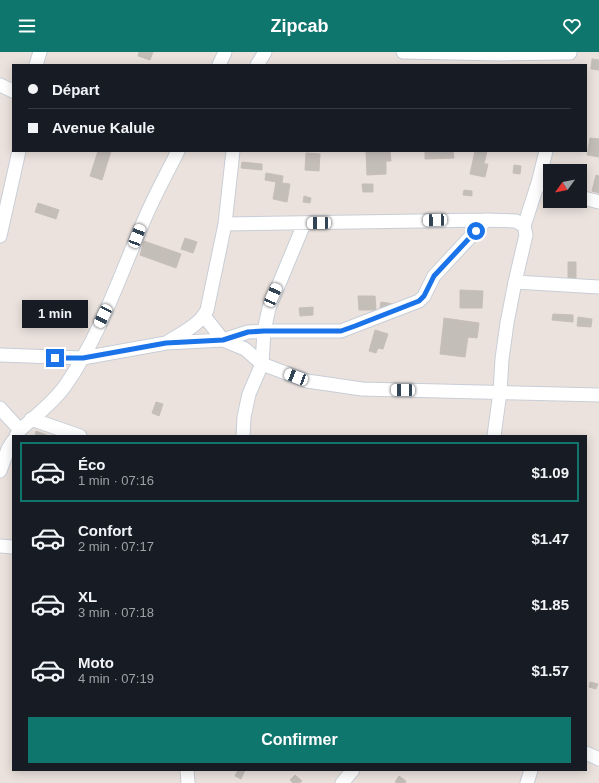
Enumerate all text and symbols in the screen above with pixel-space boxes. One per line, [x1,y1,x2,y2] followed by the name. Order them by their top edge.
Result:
[16,15,38,37] icon: menu
[561,15,583,37] icon: heart
[270,16,329,36] text: Zipcab
[52,81,100,98] text: Départ
[52,119,155,136] text: Avenue Kalule
[543,164,587,208] north arrow
[543,164,587,208] map controls
[423,214,447,226] car
[307,217,331,229] car
[467,222,485,240] route start
[127,223,147,249] car
[263,282,283,308] car
[22,300,88,328] callout: 1 min
[92,303,114,329] car
[38,306,72,321] text: 1 min
[46,349,64,367] route end
[283,367,309,387] car
[391,384,415,396] car
[30,454,66,490] icon: car
[78,456,106,473] text: Éco
[531,464,569,481] text: $1.09
[78,473,154,488] text: 1 min · 07:16
[30,520,66,556] icon: car
[78,522,132,539] text: Confort
[531,530,569,547] text: $1.47
[78,539,154,554] text: 2 min · 07:17
[30,586,66,622] icon: car
[78,588,97,605] text: XL
[531,596,569,613] text: $1.85
[78,605,154,620] text: 3 min · 07:18
[30,652,66,688] icon: car
[78,654,114,671] text: Moto
[531,662,569,679] text: $1.57
[78,671,154,686] text: 4 min · 07:19
[28,717,571,763] button: Confirmer

